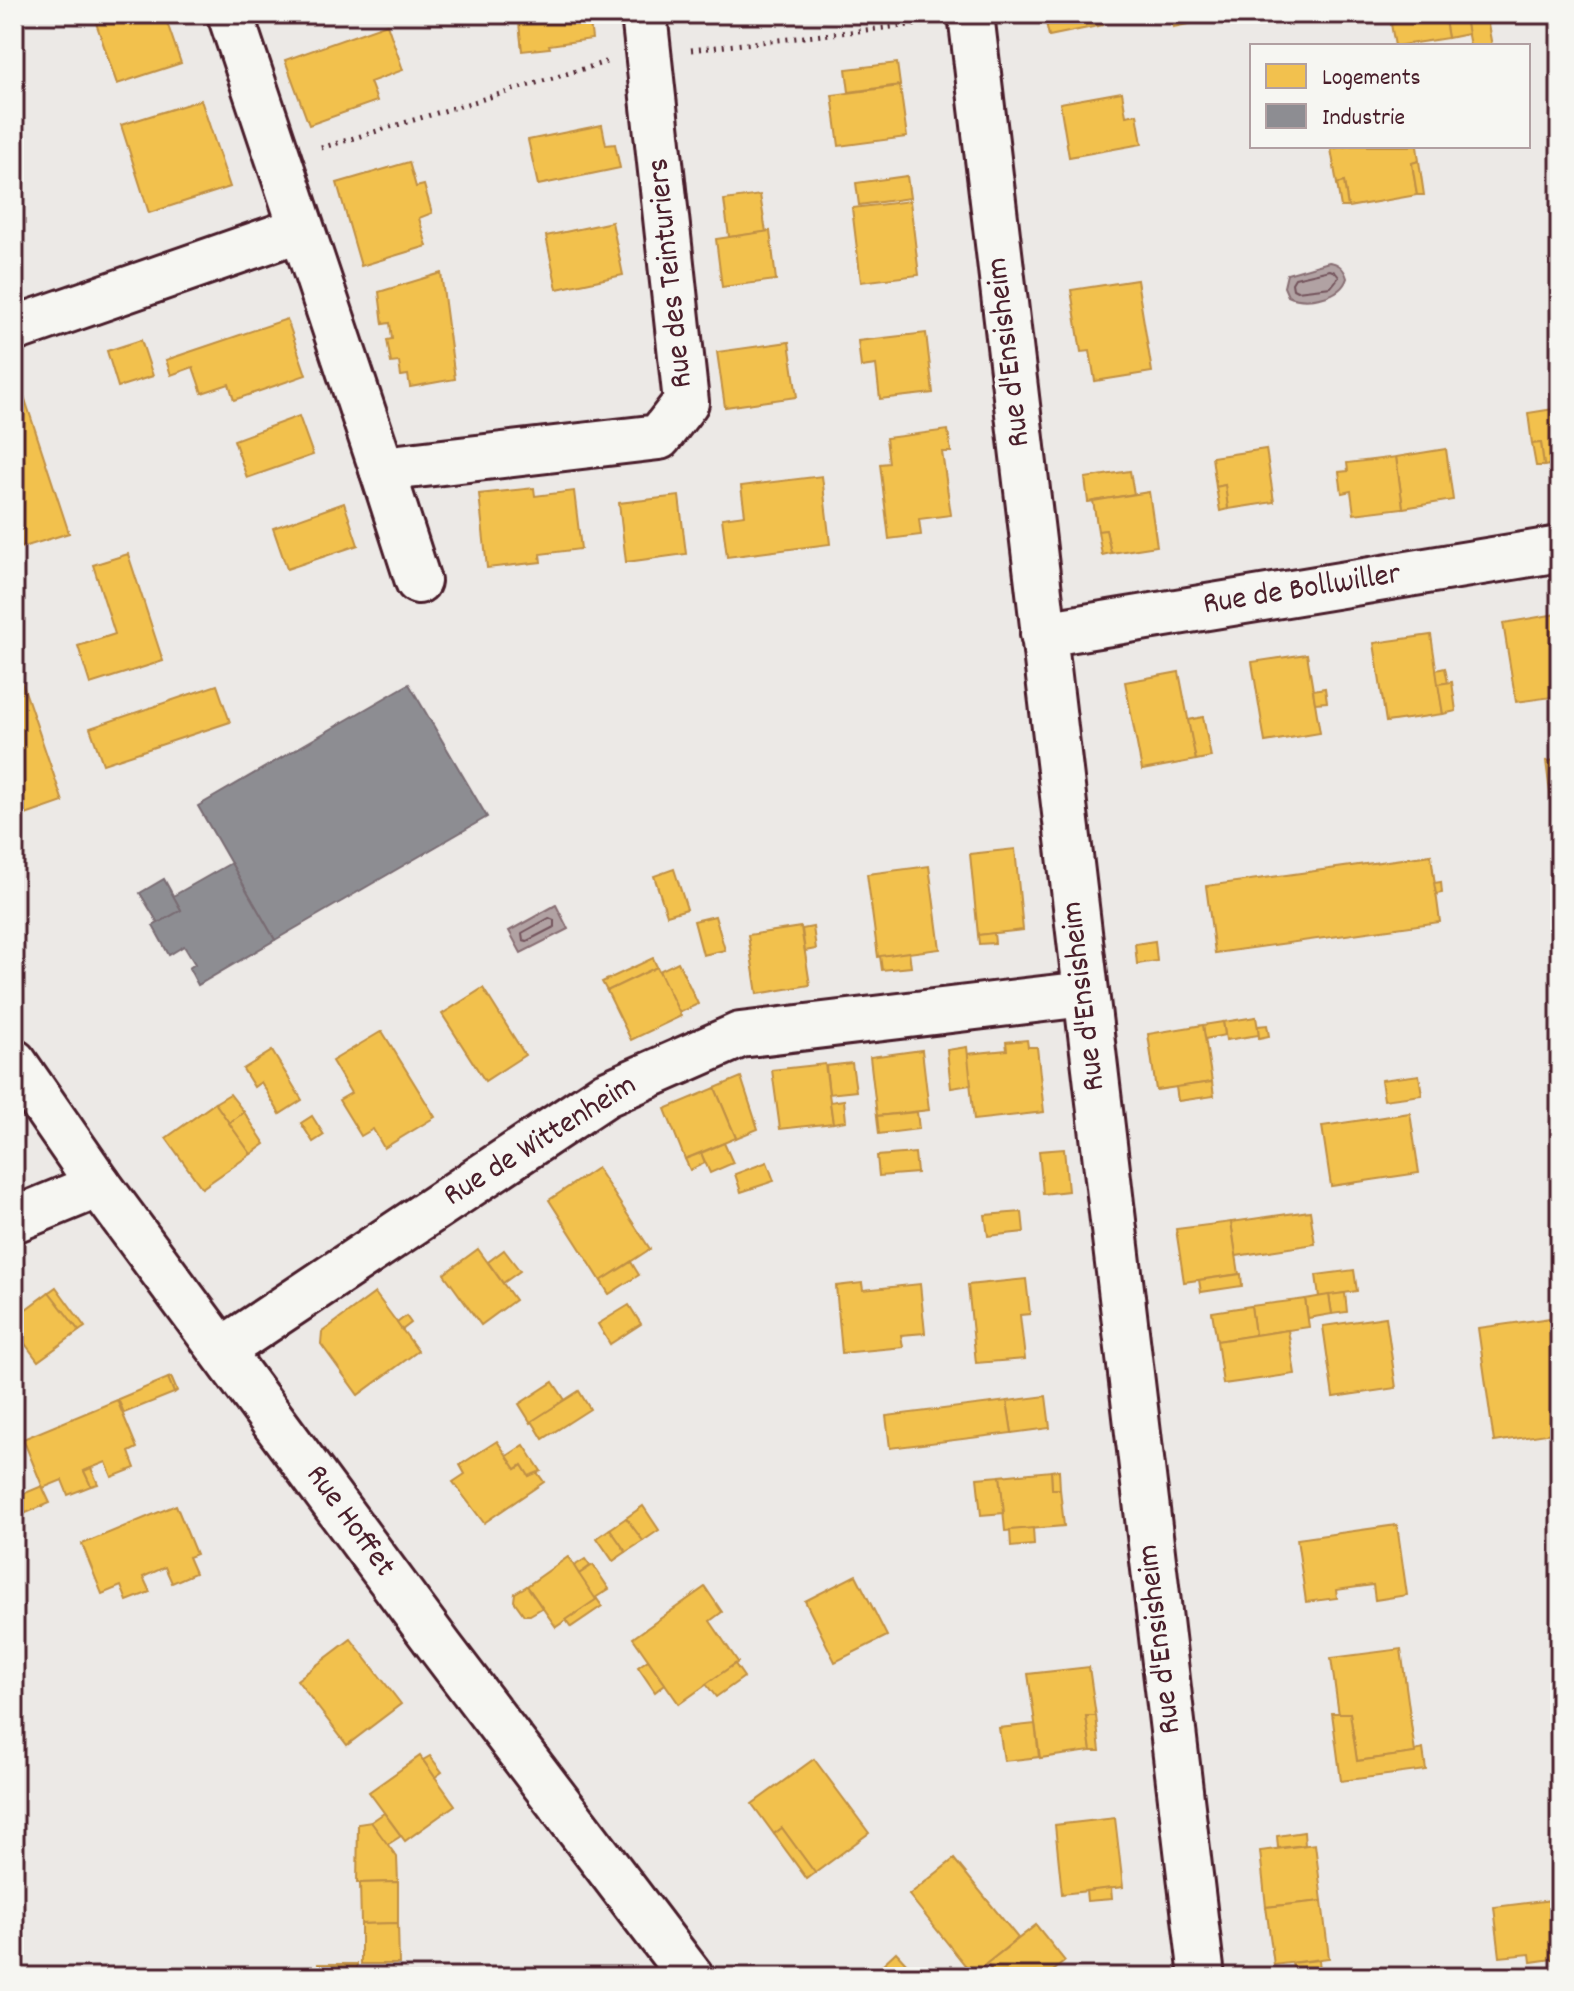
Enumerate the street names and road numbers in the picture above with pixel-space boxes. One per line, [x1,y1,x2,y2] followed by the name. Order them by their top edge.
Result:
[637,156,707,390] street label: Rue des Teinturiers
[976,255,1044,449] street label: Rue d'Ensisheim
[1200,553,1404,629] street label: Rue de Bollwiller
[1051,899,1119,1093] street label: Rue d'Ensisheim
[435,1064,647,1220] street label: Rue de Wittenheim
[292,1456,406,1588] street label: Rue Hoffet
[1127,1542,1195,1736] street label: Rue d'Ensisheim

